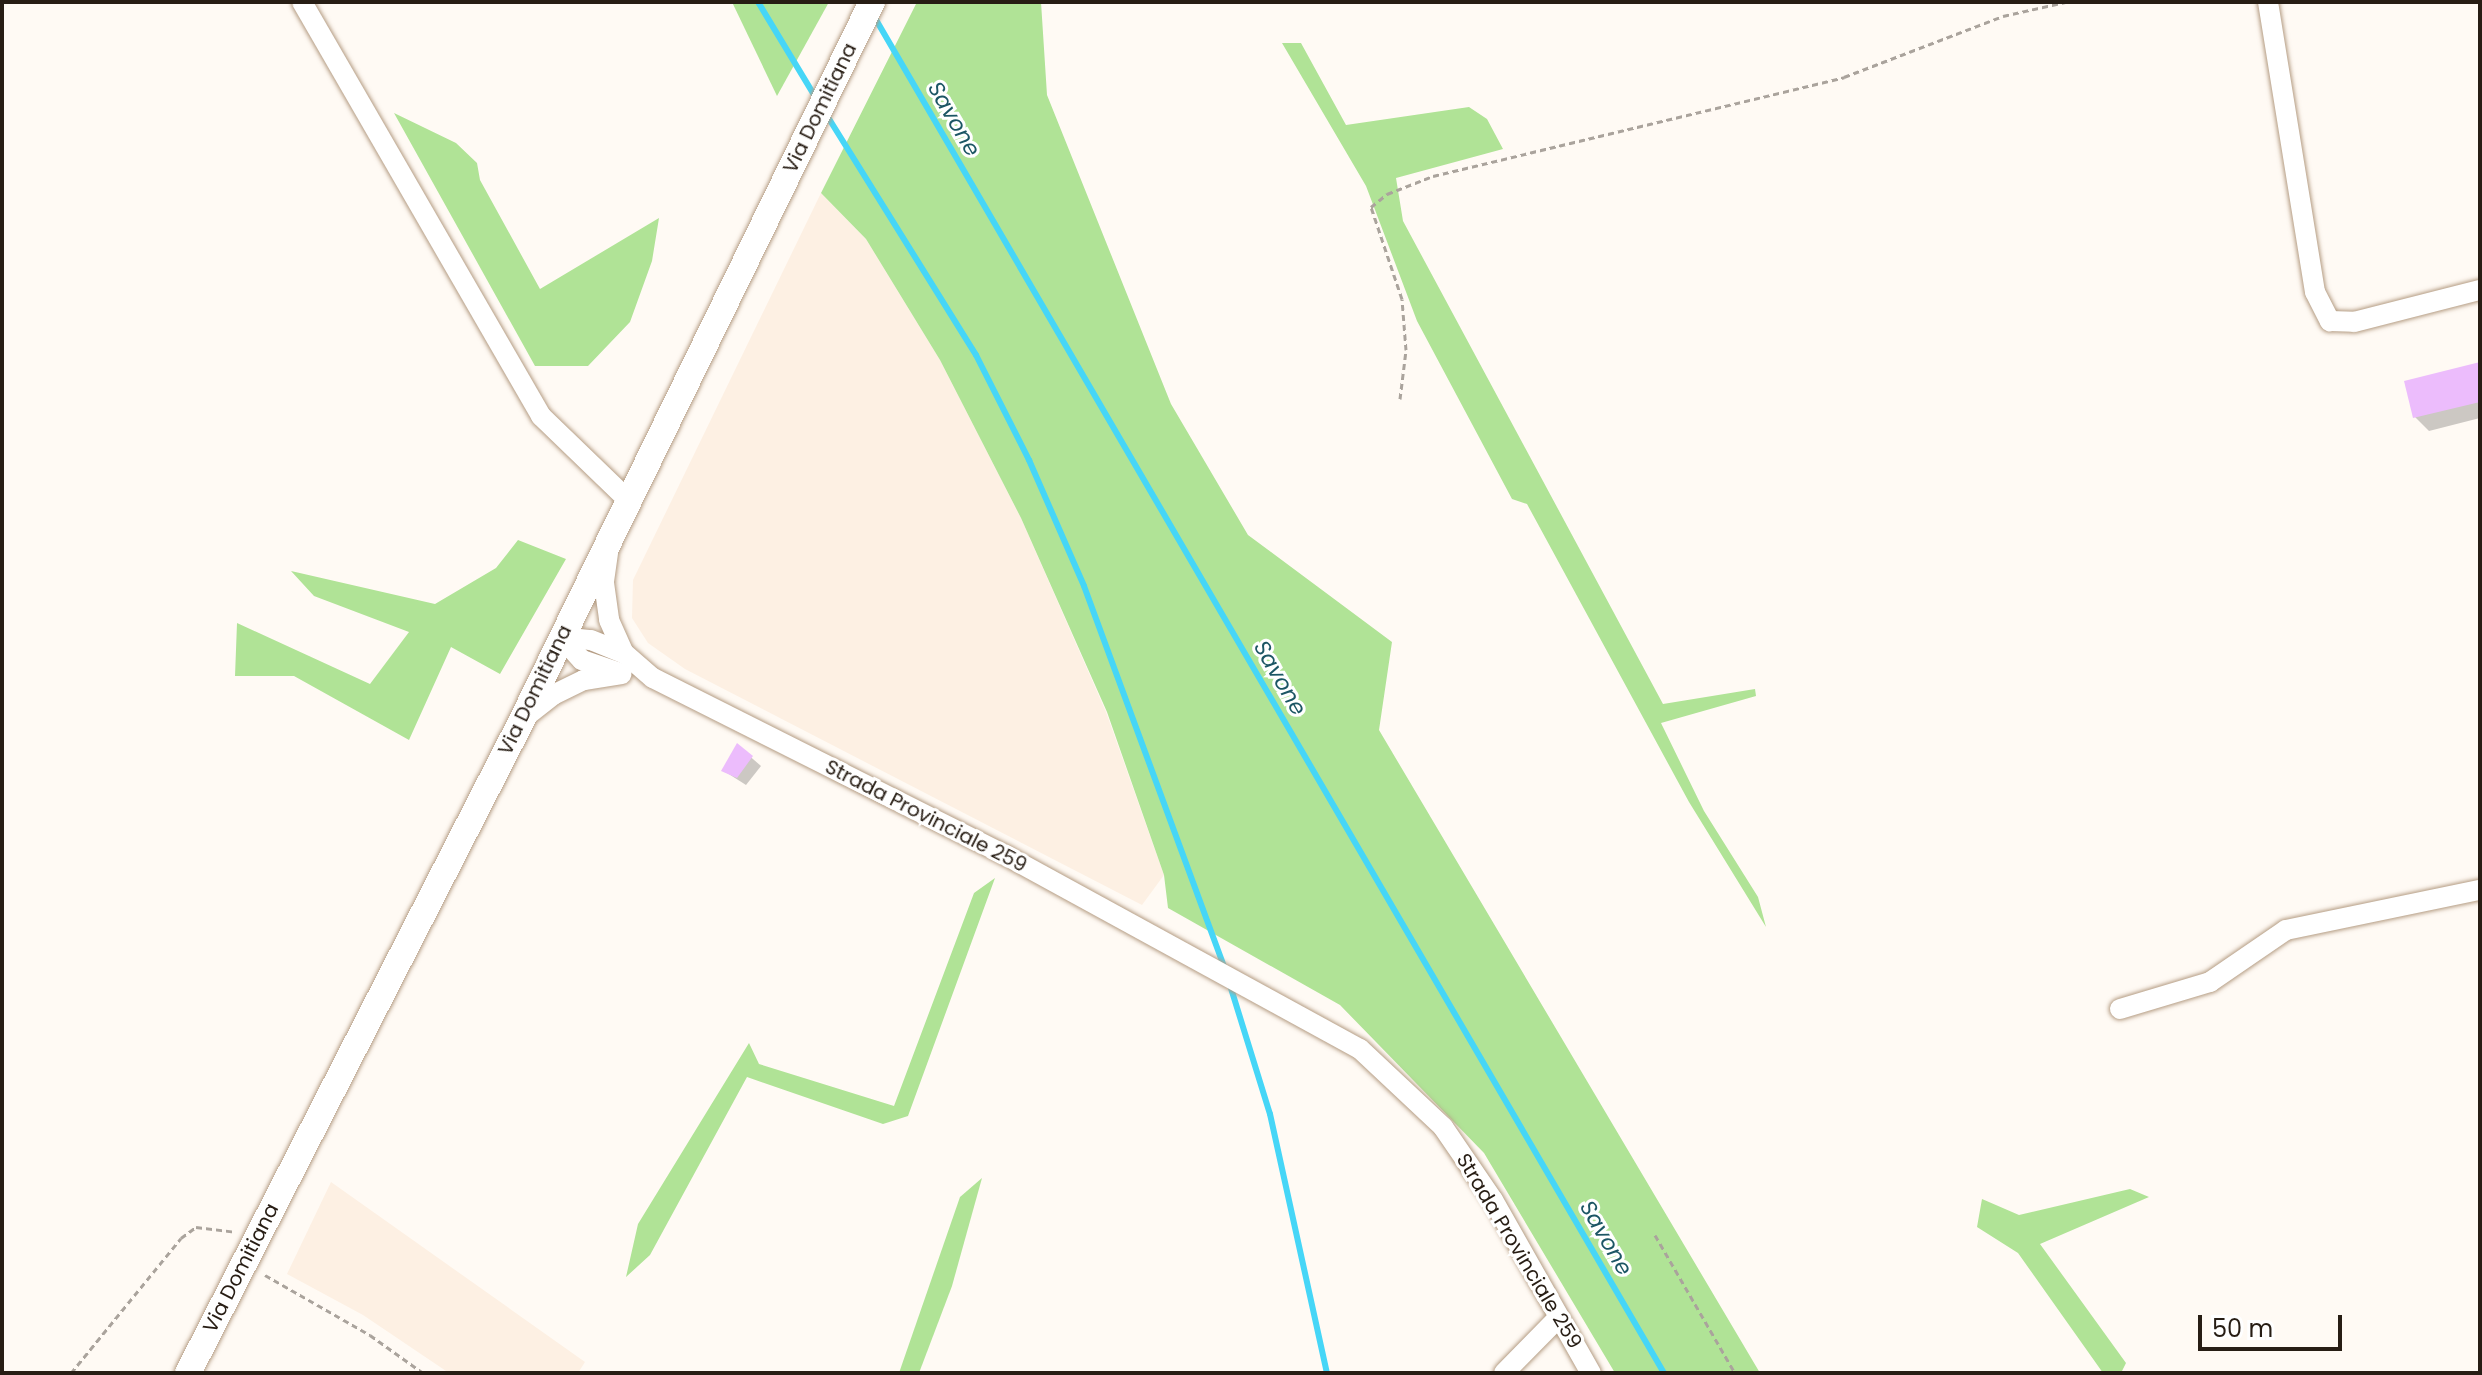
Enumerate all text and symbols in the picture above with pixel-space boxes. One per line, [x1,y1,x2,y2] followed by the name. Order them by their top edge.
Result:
[778,39,862,177] street label: Via Domitiana
[922,77,986,161] water label: Savone
[493,621,577,759] street label: Via Domitiana
[1248,636,1312,720] water label: Savone
[821,755,1031,877] street label: Strada Provinciale 259
[1451,1149,1587,1353] street label: Strada Provinciale 259
[1574,1196,1638,1280] water label: Savone
[198,1199,284,1337] street label: Via Domitiana
[2202,1299,2346,1349] scale bar
[2212,1312,2273,1345] text: 50 m

